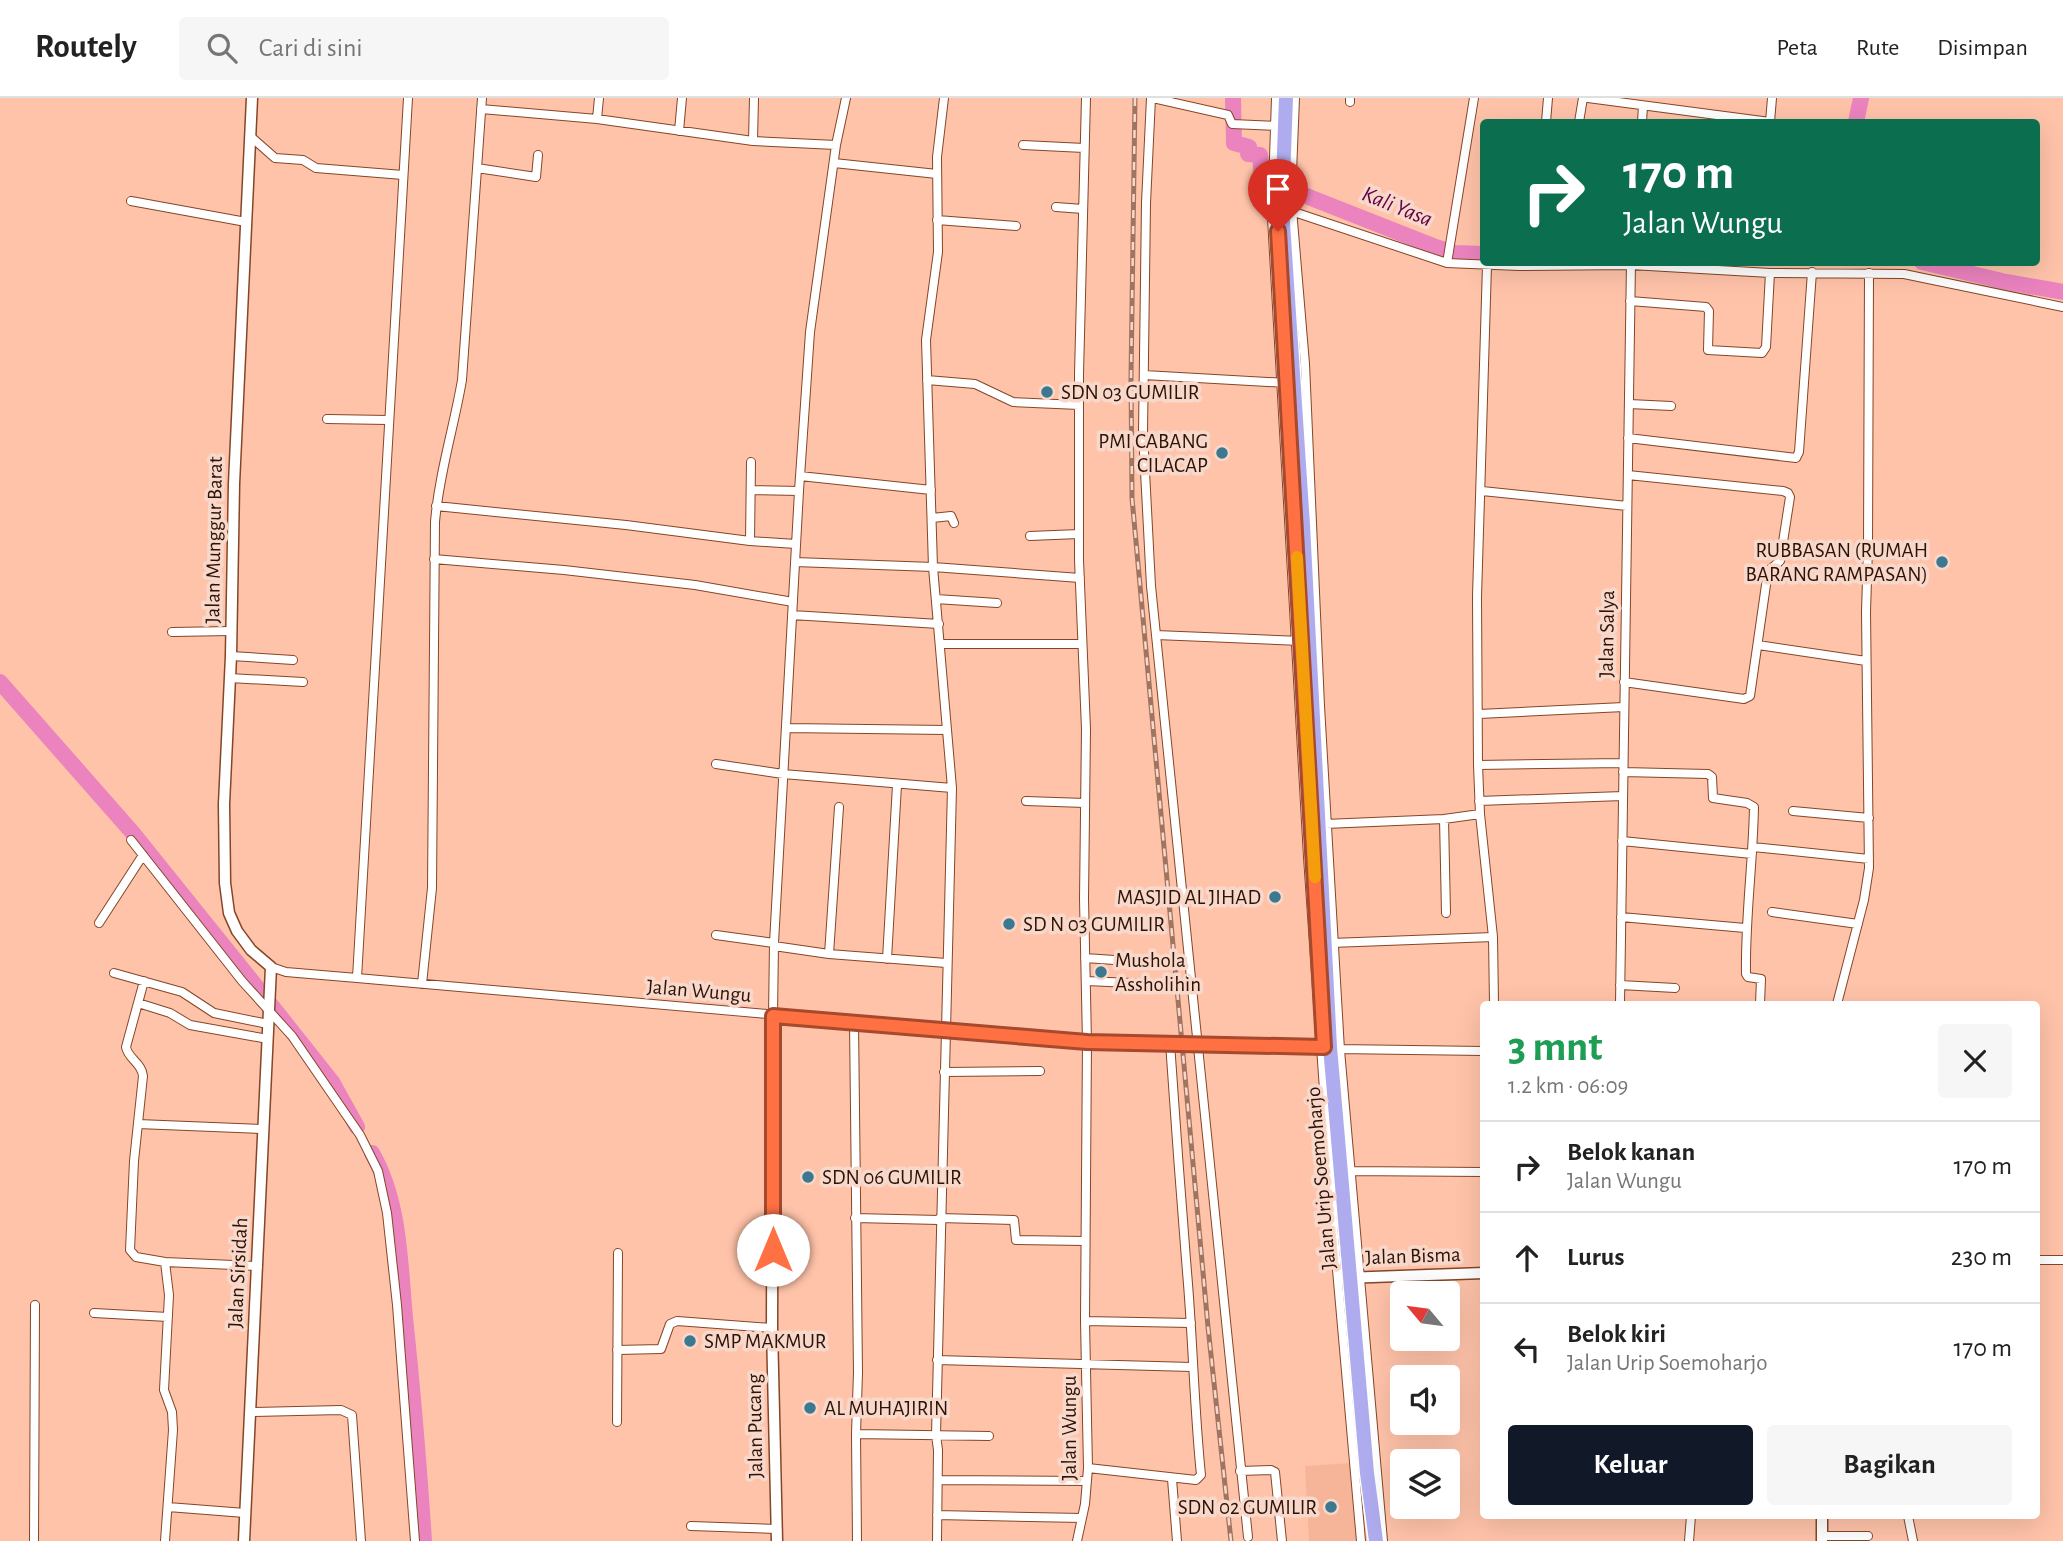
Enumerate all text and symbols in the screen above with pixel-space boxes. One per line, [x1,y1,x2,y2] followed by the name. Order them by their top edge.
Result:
[179,17,669,80] search box
[203,29,241,67] icon: search
[35,31,137,64] text: Routely
[259,35,363,61] text: Cari di sini
[1777,36,1818,60] text: Peta
[1856,36,1899,60] text: Rute
[1937,36,2028,60] text: Disimpan
[1508,147,1599,238] icon: right
[1623,149,1734,198] text: 170 m
[1248,159,1308,231] pin
[1259,170,1297,208] icon: arrive
[1359,183,1435,231] water label: Kali Yasa
[1623,207,1783,239] text: Jalan Wungu
[1061,382,1199,403] place label: SDN 03 GUMILIR
[1039,384,1055,400] marker: SDN 03 GUMILIR
[1098,431,1208,476] place label: PMI CABANG CILACAP
[1214,445,1230,461] marker: PMI CABANG CILACAP
[202,456,226,624] street label: Jalan Munggur Barat
[1746,540,1928,585] place label: RUBBASAN (RUMAH BARANG RAMPASAN)
[1934,554,1950,570] marker: RUBBASAN (RUMAH BARANG RAMPASAN)
[1596,590,1618,678] street label: Jalan Salya
[1117,887,1261,908] place label: MASJID AL JIHAD
[1267,889,1283,905] marker: MASJID AL JIHAD
[1023,914,1165,935] place label: SD N 03 GUMILIR
[1001,916,1017,932] marker: SD N 03 GUMILIR
[1115,950,1201,995] place label: Mushola Assholihin
[1093,964,1109,980] marker: Mushola Assholihin
[646,976,752,1006] street label: Jalan Wungu
[1938,1024,2012,1098] button: close
[1508,1026,1603,1068] text: 3 mnt
[1508,1075,1628,1098] text: 1.2 km · 06:09
[1303,1086,1339,1270] street label: Jalan Urip Soemoharjo
[1567,1139,1695,1165] text: Belok kanan
[1508,1148,1546,1186] icon: right
[1953,1153,2012,1179] text: 170 m
[822,1167,962,1188] place label: SDN 06 GUMILIR
[800,1169,816,1185] marker: SDN 06 GUMILIR
[1567,1170,1682,1193] text: Jalan Wungu
[736,1213,810,1287] position arrow
[225,1217,251,1329] street label: Jalan Sirsidah
[1508,1239,1546,1277] icon: ahead
[1365,1244,1461,1268] street label: Jalan Bisma
[1567,1244,1624,1270] text: Lurus
[1951,1244,2012,1270] text: 230 m
[1390,1281,1460,1351] north arrow
[1390,1281,1460,1519] map controls
[1567,1321,1666,1347] text: Belok kiri
[1508,1330,1546,1368] icon: left
[704,1331,826,1352] place label: SMP MAKMUR
[682,1333,698,1349] marker: SMP MAKMUR
[1953,1335,2012,1361] text: 170 m
[1567,1352,1768,1375] text: Jalan Urip Soemoharjo
[1390,1365,1460,1435] button: sound
[744,1373,766,1478] street label: Jalan Pucang
[1059,1375,1080,1480] street label: Jalan Wungu
[824,1398,948,1419] place label: AL MUHAJIRIN
[802,1400,818,1416] marker: AL MUHAJIRIN
[1508,1425,1753,1505] button: Keluar
[1767,1425,2012,1505] button: Bagikan
[1390,1449,1460,1519] button: layers
[1178,1497,1317,1518] place label: SDN 02 GUMILIR
[1323,1499,1339,1515] marker: SDN 02 GUMILIR

